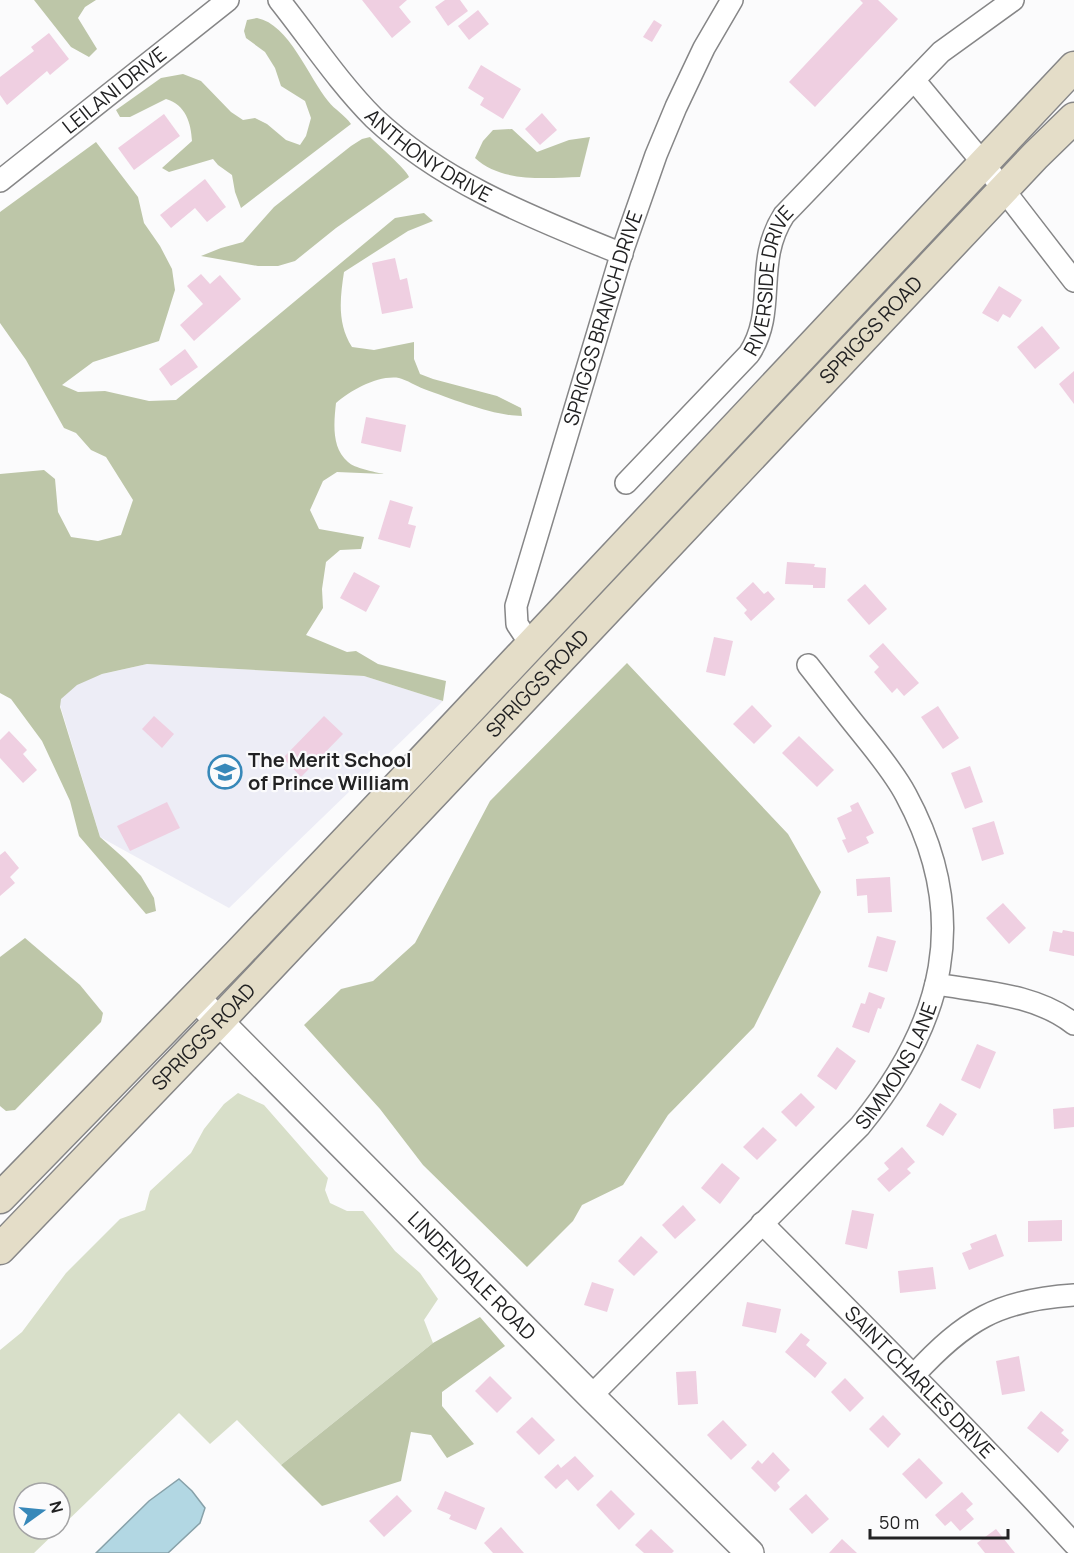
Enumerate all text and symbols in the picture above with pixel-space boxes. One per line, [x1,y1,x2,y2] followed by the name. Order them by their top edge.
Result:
[56,40,172,140] street label: LEILANI DRIVE
[359,103,497,208] street label: ANTHONY DRIVE
[737,199,799,360] street label: RIVERSIDE DRIVE
[557,207,649,429] street label: SPRIGGS BRANCH DRIVE
[813,270,928,390] street label: SPRIGGS ROAD
[479,623,594,743] street label: SPRIGGS ROAD
[248,746,412,796] place label: The Merit School of Prince William
[207,754,243,790] school or university icon: The Merit School of Prince William
[145,977,261,1096] street label: SPRIGGS ROAD
[849,999,943,1135] street label: SIMMONS LANE
[402,1205,542,1346] street label: LINDENDALE ROAD
[839,1300,1001,1464] street label: SAINT CHARLES DRIVE
[12,1481,72,1541] north arrow
[44,1499,69,1516] text: N
[870,1502,1008,1540] scale bar
[879,1510,919,1534] text: 50 m

